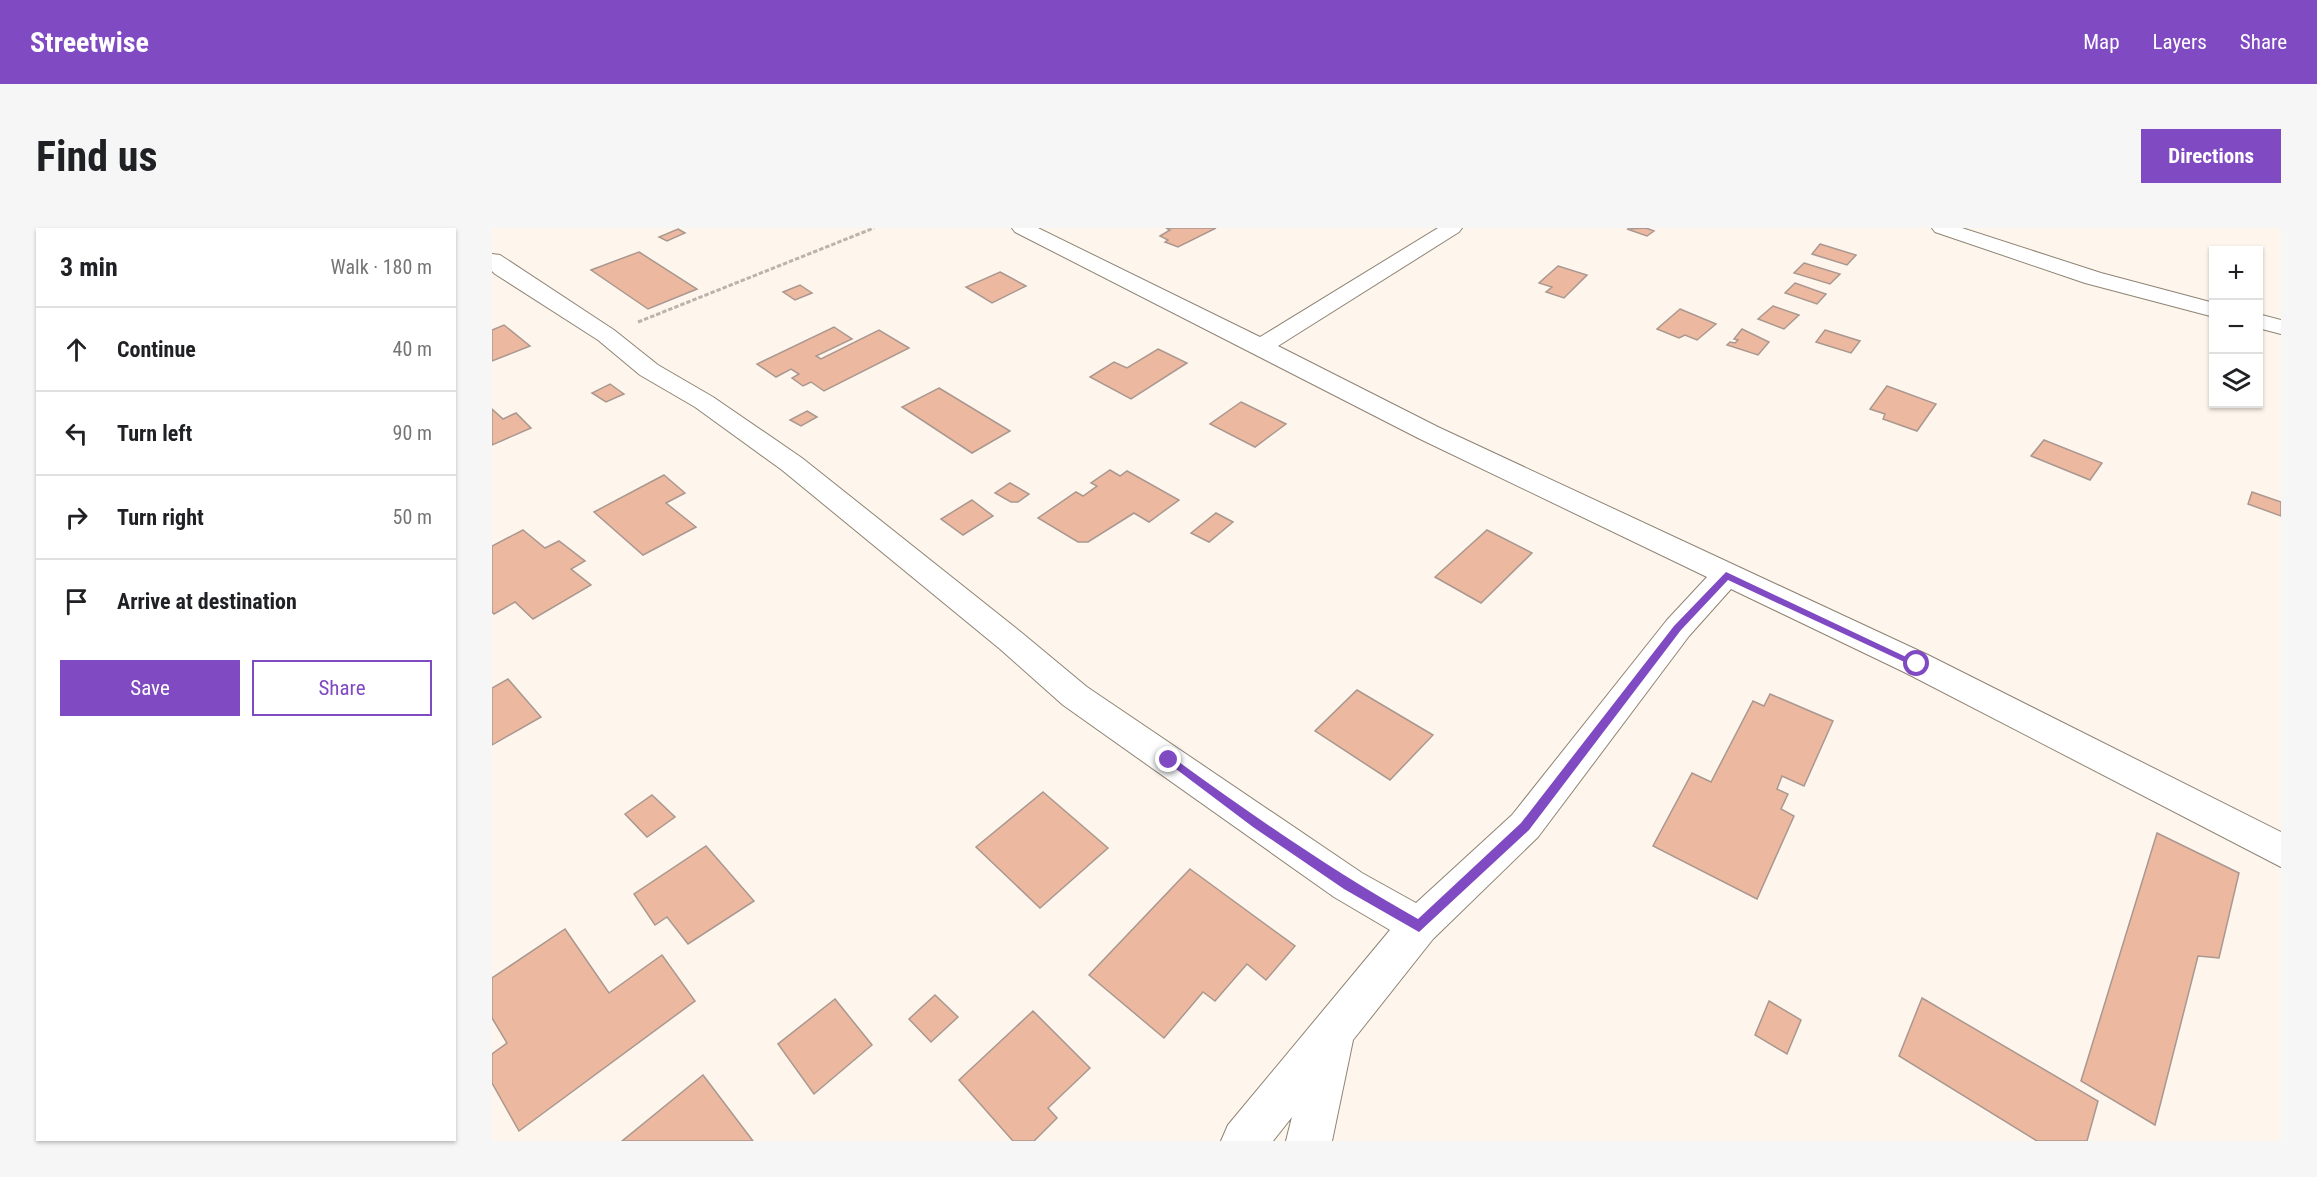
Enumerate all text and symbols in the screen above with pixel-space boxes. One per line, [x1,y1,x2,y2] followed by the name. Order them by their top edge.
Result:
[30,26,149,59] text: Streetwise
[2083,30,2120,54] text: Map
[2153,30,2207,54] text: Layers
[2240,30,2287,54] text: Share
[2141,129,2281,183] button: Directions
[36,132,157,181] text: Find us
[2209,246,2263,408] map controls
[2209,246,2263,300] button: +
[60,252,118,282] text: 3 min
[331,255,432,279] text: Walk · 180 m
[2209,300,2263,354] button: −
[60,333,93,366] icon: ahead
[117,337,196,362] text: Continue
[393,337,432,361] text: 40 m
[2209,354,2263,408] button: layers
[60,417,93,450] icon: left
[117,421,192,446] text: Turn left
[393,421,432,445] text: 90 m
[60,501,93,534] icon: right
[117,505,204,530] text: Turn right
[393,505,432,529] text: 50 m
[60,585,93,618] icon: arrive
[117,589,297,614] text: Arrive at destination
[1903,650,1929,676] route start
[60,660,240,716] button: Save
[252,660,432,716] button: Share
[1155,746,1181,772] route end

